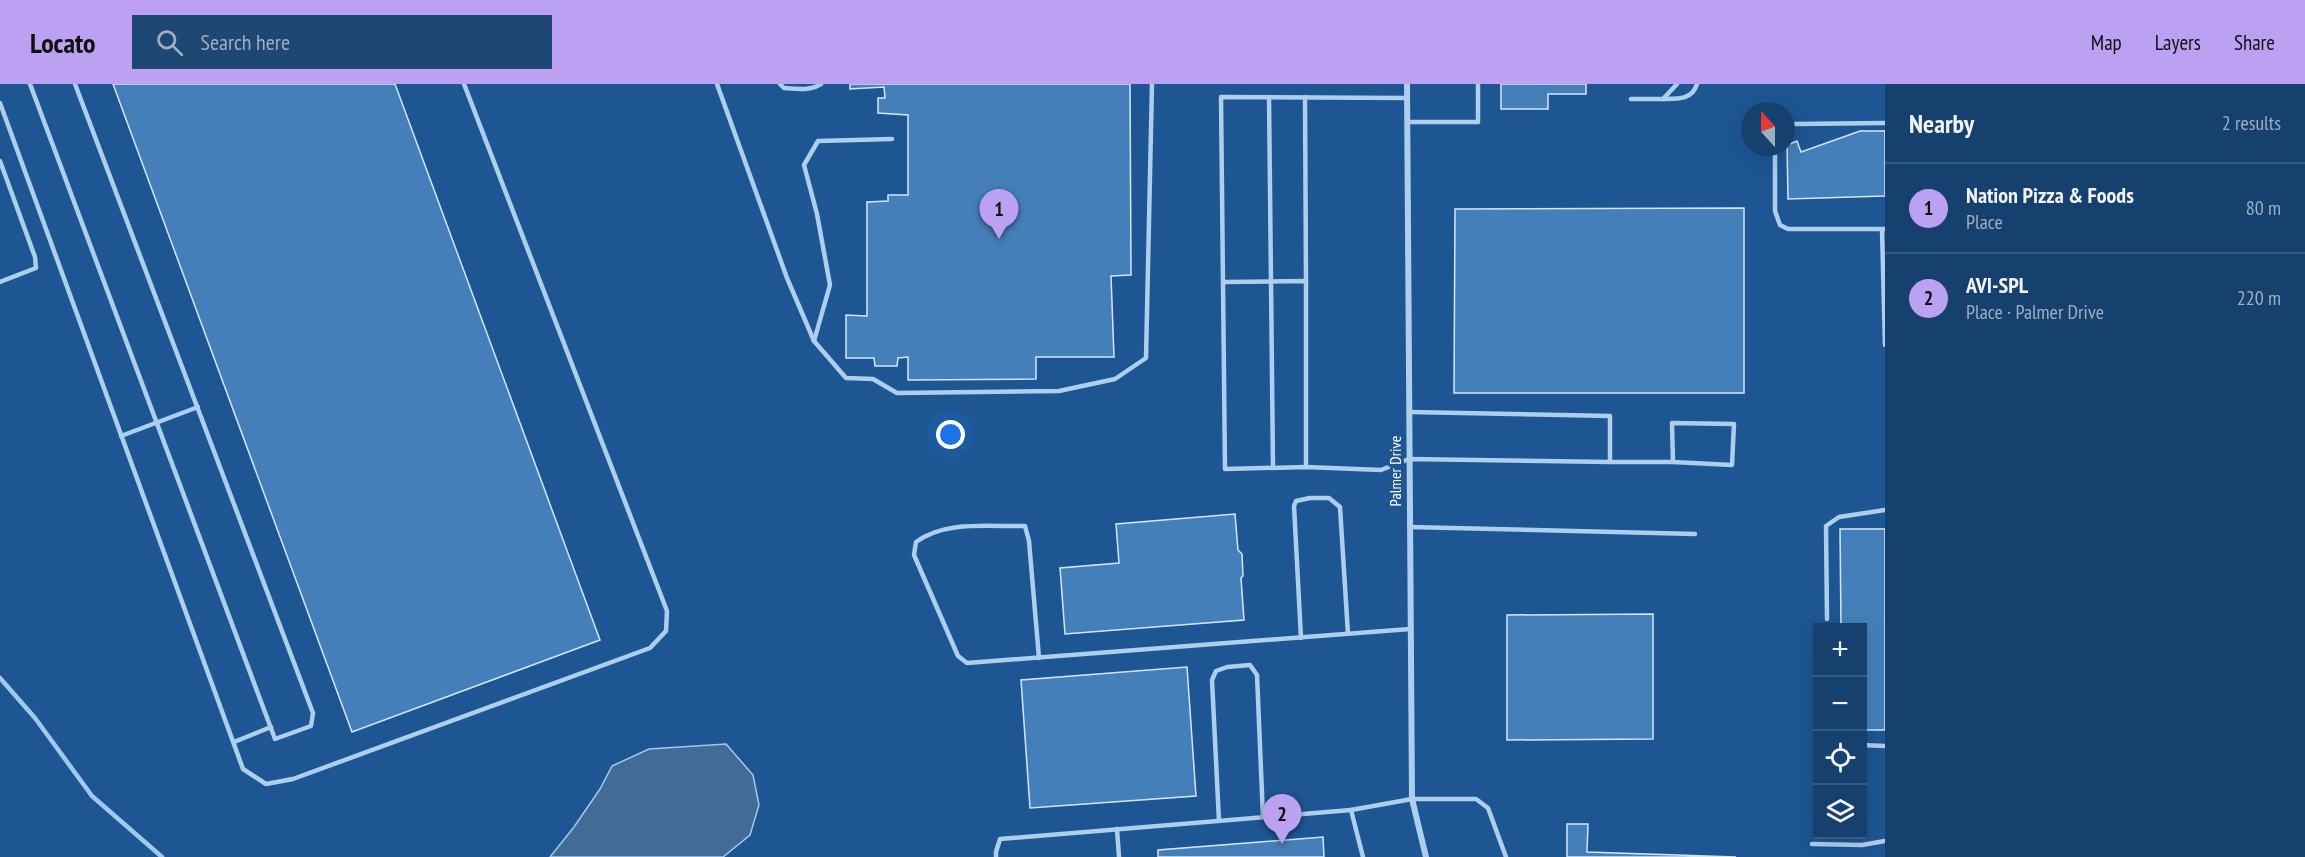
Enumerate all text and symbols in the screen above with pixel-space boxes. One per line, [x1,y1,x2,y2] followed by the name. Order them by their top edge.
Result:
[132,15,552,69] search box
[30,24,96,61] text: Locato
[153,26,186,59] icon: search
[201,28,290,56] text: Search here
[2091,29,2122,56] text: Map
[2155,29,2201,56] text: Layers
[2234,29,2275,56] text: Share
[1741,102,1795,156] north arrow
[1909,107,1974,140] text: Nearby
[2222,110,2281,136] text: 2 results
[1966,181,2134,209] text: Nation Pizza & Foods
[980,190,1018,239] pin: 1
[1924,195,1933,221] text: 1
[2246,195,2281,221] text: 80 m
[1966,209,2003,235] text: Place
[1966,271,2028,299] text: AVI-SPL
[1924,285,1933,311] text: 2
[2237,285,2281,311] text: 220 m
[1966,299,2104,325] text: Place · Palmer Drive
[936,420,965,449] your location
[1385,436,1405,506] street label: Palmer Drive
[1813,623,1867,839] map controls
[1813,623,1867,677] button: +
[1813,677,1867,731] button: −
[1813,731,1867,785] button: locate
[1813,785,1867,839] button: layers
[1262,794,1302,844] pin: 2

